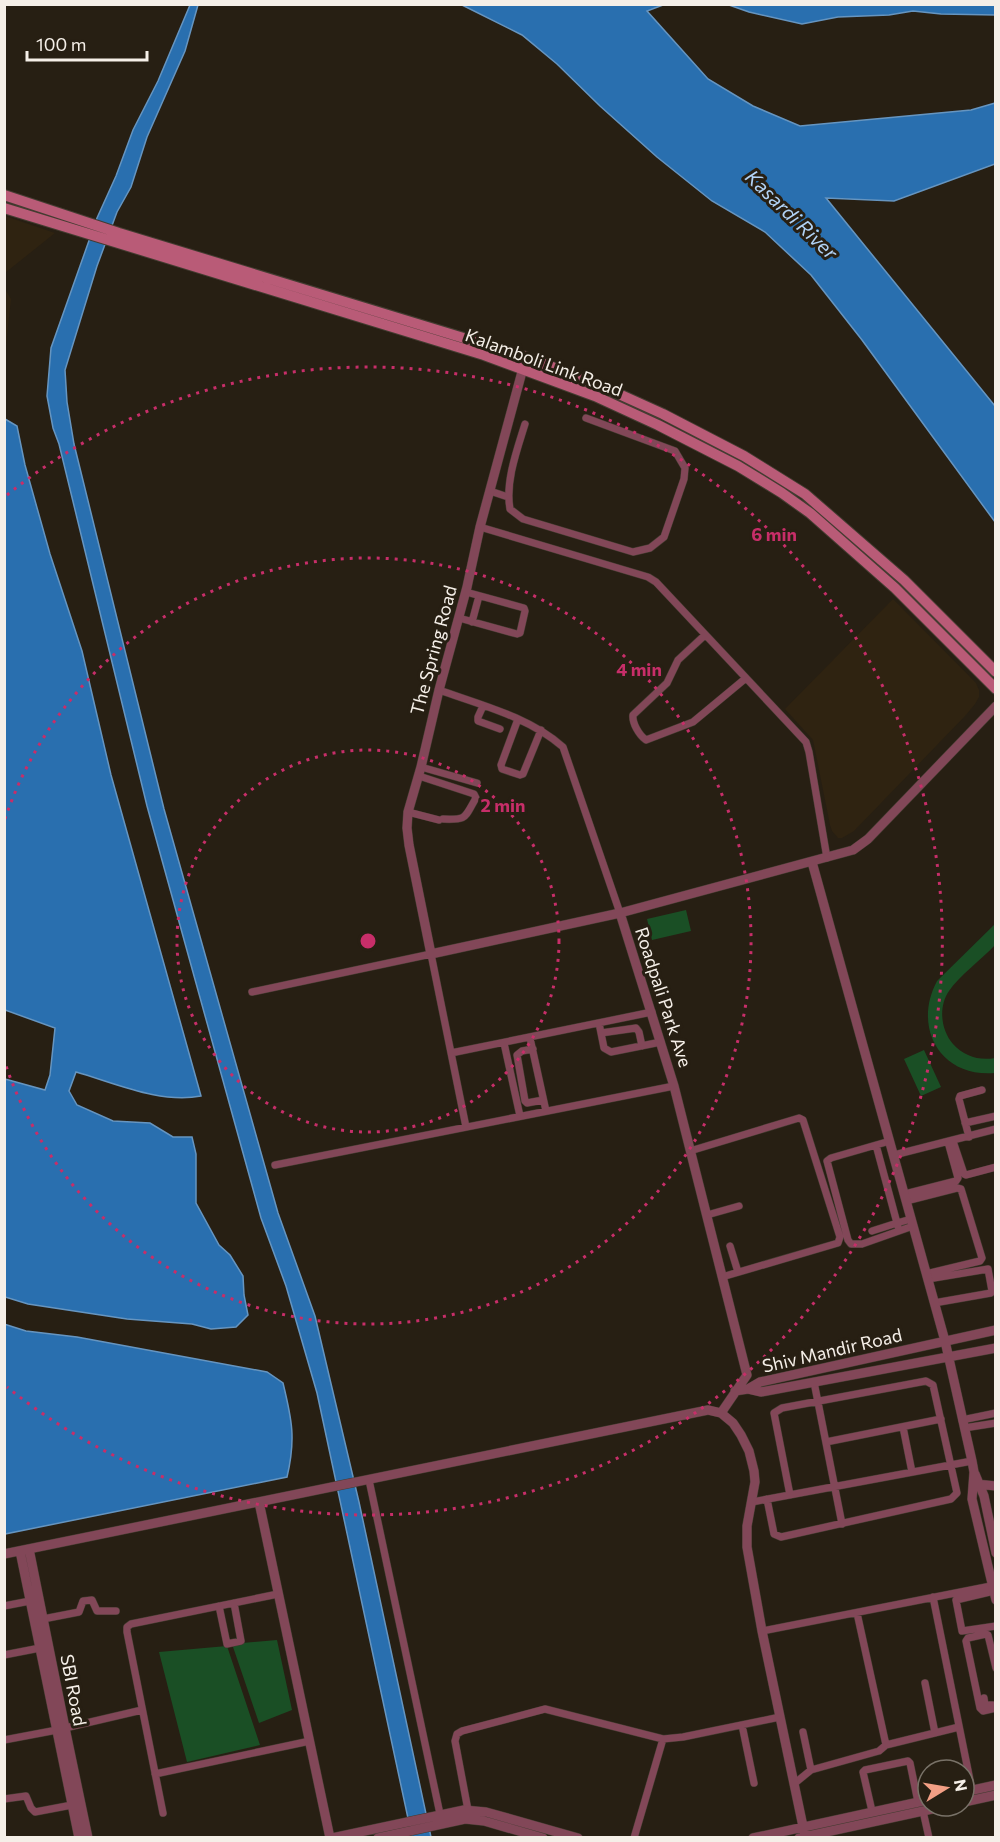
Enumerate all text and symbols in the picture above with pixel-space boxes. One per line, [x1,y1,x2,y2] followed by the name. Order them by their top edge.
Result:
[27,24,147,62] scale bar
[36,33,86,55] text: 100 m
[741,164,844,265] water label: Kasardi River
[462,323,626,401] street label: Kalamboli Link Road
[751,523,797,545] text: 6 min
[405,583,461,717] street label: The Spring Road
[616,658,662,680] text: 4 min
[481,794,525,816] text: 2 min
[631,924,697,1070] street label: Roadpali Park Ave
[358,931,378,951] centre of rings
[760,1323,904,1377] street label: Shiv Mandir Road
[56,1652,92,1728] street label: SBI Road
[916,1758,976,1818] north arrow
[951,1777,972,1793] text: N

